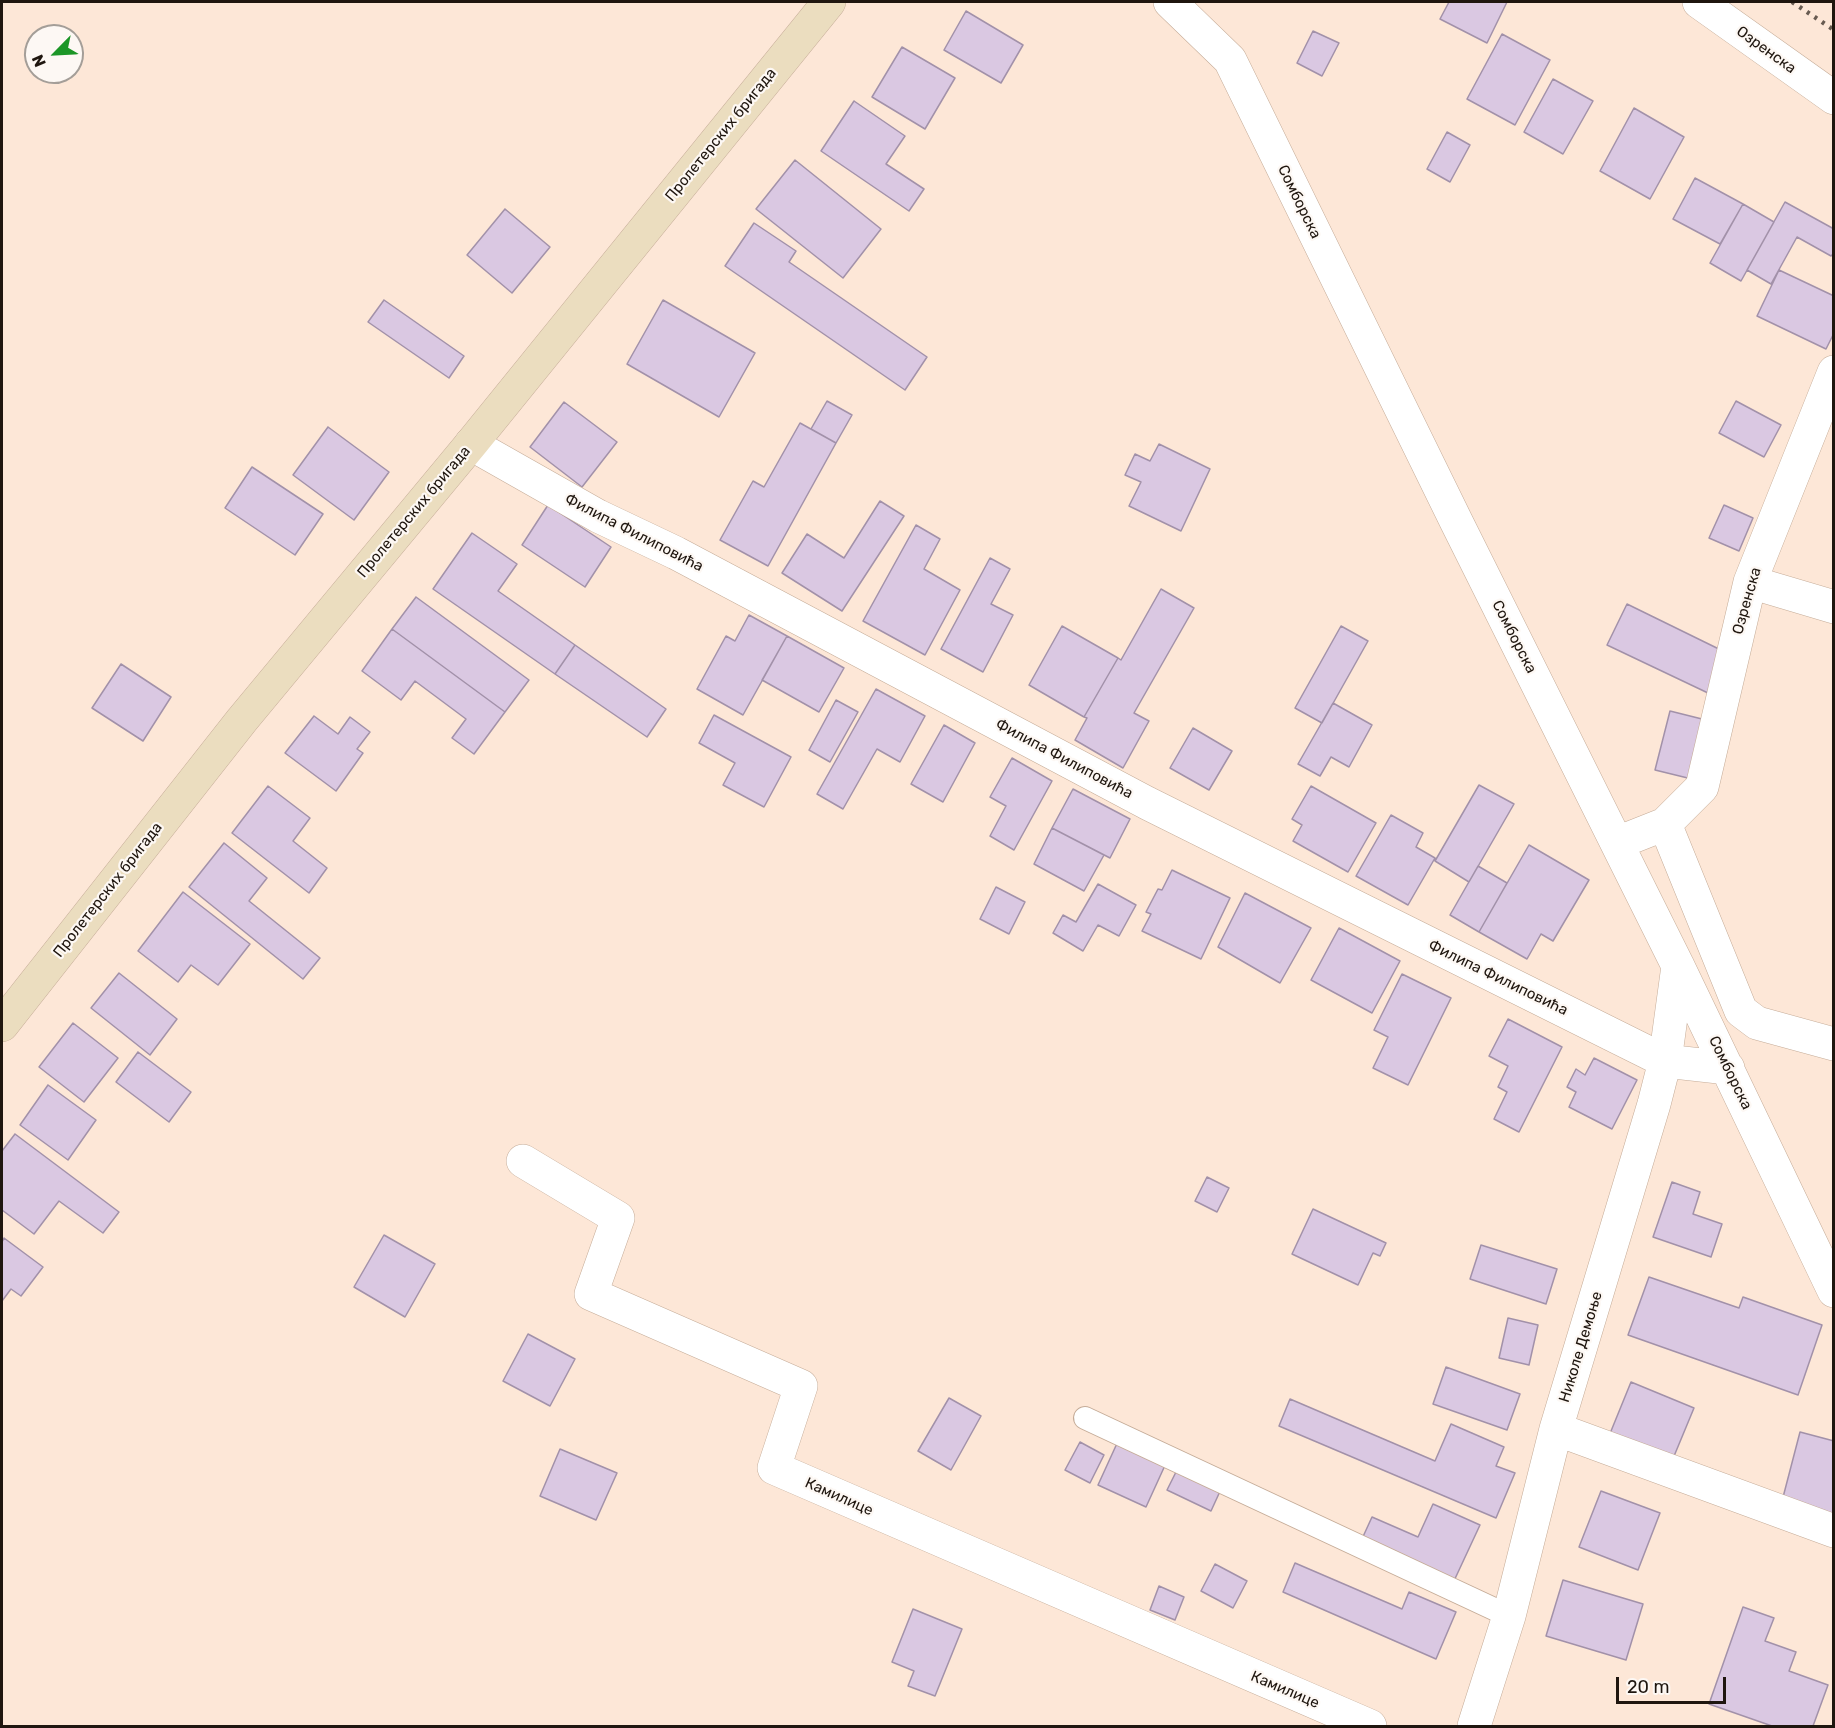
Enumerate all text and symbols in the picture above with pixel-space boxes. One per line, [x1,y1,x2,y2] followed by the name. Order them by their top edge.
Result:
[1733,22,1799,78] street label: Озренска
[24,24,84,84] north arrow
[28,52,50,70] text: N
[662,65,780,205] street label: Пролетерских бригада
[1273,162,1325,242] street label: Сомборска
[354,443,474,581] street label: Пролетерских бригада
[562,490,706,576] street label: Филипа Филиповића
[1729,565,1765,637] street label: Озренска
[1488,597,1540,677] street label: Сомборска
[992,715,1136,803] street label: Филипа Филиповића
[50,819,166,961] street label: Пролетерских бригада
[1425,936,1571,1020] street label: Филипа Филиповића
[1704,1033,1756,1113] street label: Сомборска
[1556,1289,1606,1405] street label: Николе Демоње
[802,1474,876,1520] street label: Камилице
[1619,1665,1728,1703] scale bar
[1248,1668,1322,1712] street label: Камилице
[1627,1676,1669,1698] text: 20 m

